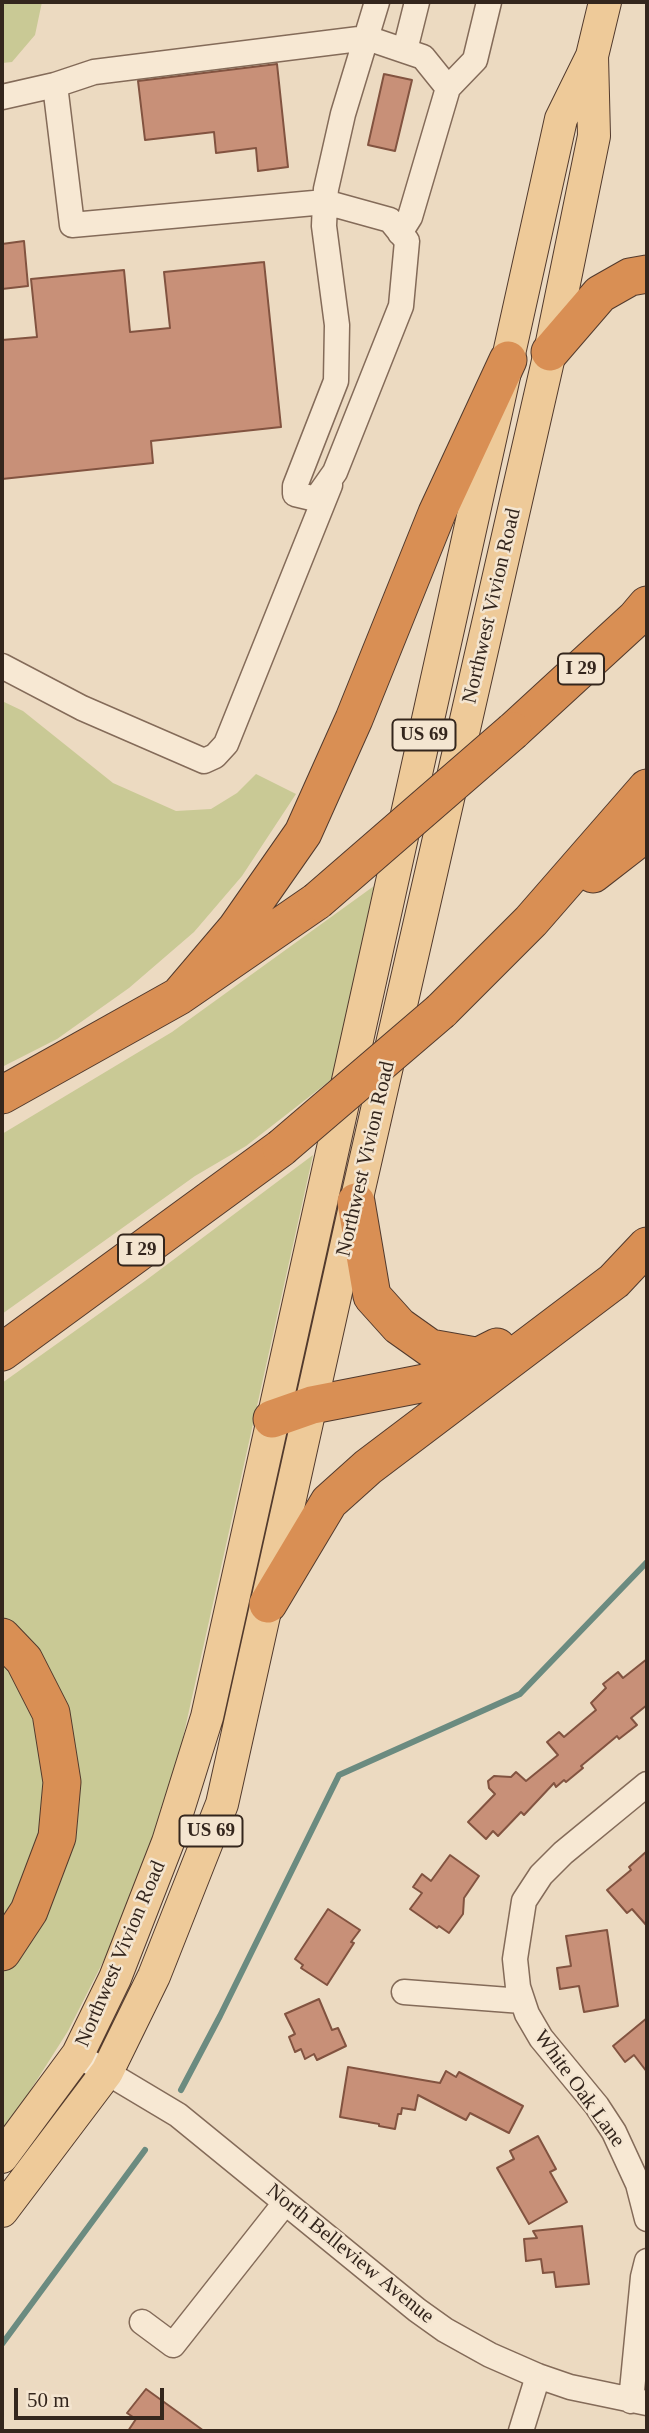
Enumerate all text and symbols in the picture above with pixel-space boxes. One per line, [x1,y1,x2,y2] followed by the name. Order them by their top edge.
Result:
[457,506,527,706] street label: Northwest Vivion Road
[558,654,604,684] road number: I 29
[392,720,456,750] road number: US 69
[331,1059,401,1259] street label: Northwest Vivion Road
[118,1234,164,1266] road number: I 29
[180,1815,242,1846] road number: US 69
[70,1857,172,2051] street label: Northwest Vivion Road
[528,2025,630,2153] street label: White Oak Lane
[261,2179,439,2329] street label: North Belleview Avenue
[18,2374,168,2418] scale bar
[27,2388,70,2412] text: 50 m

